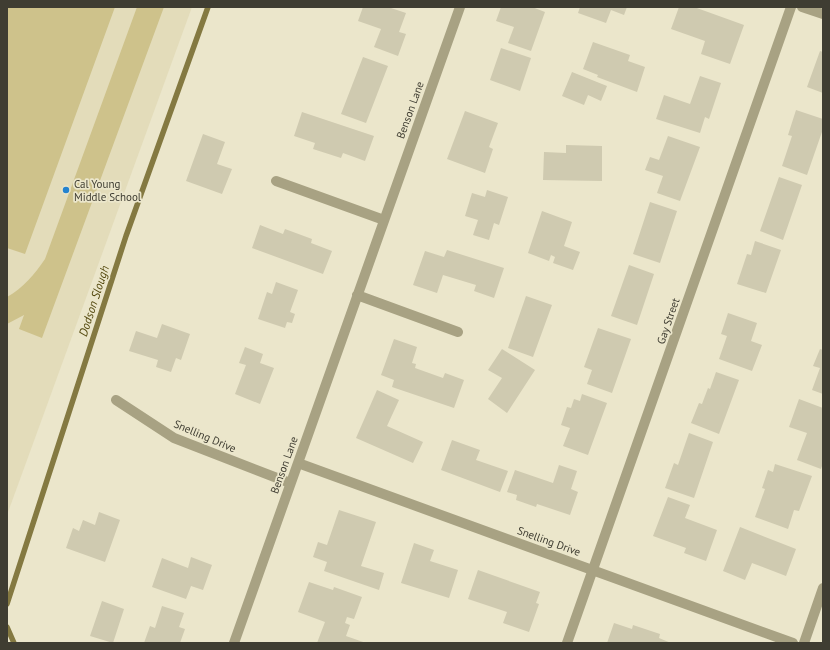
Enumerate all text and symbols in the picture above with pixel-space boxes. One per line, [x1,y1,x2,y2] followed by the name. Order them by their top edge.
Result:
[393,79,427,141] street label: Benson Lane
[74,177,142,204] place label: Cal Young Middle School
[61,185,71,195] marker: Cal Young Middle School
[75,264,112,338] water label: Dodson Slough
[654,296,683,346] street label: Gay Street
[172,417,239,456] street label: Snelling Drive
[267,434,301,496] street label: Benson Lane
[515,523,583,559] street label: Snelling Drive

